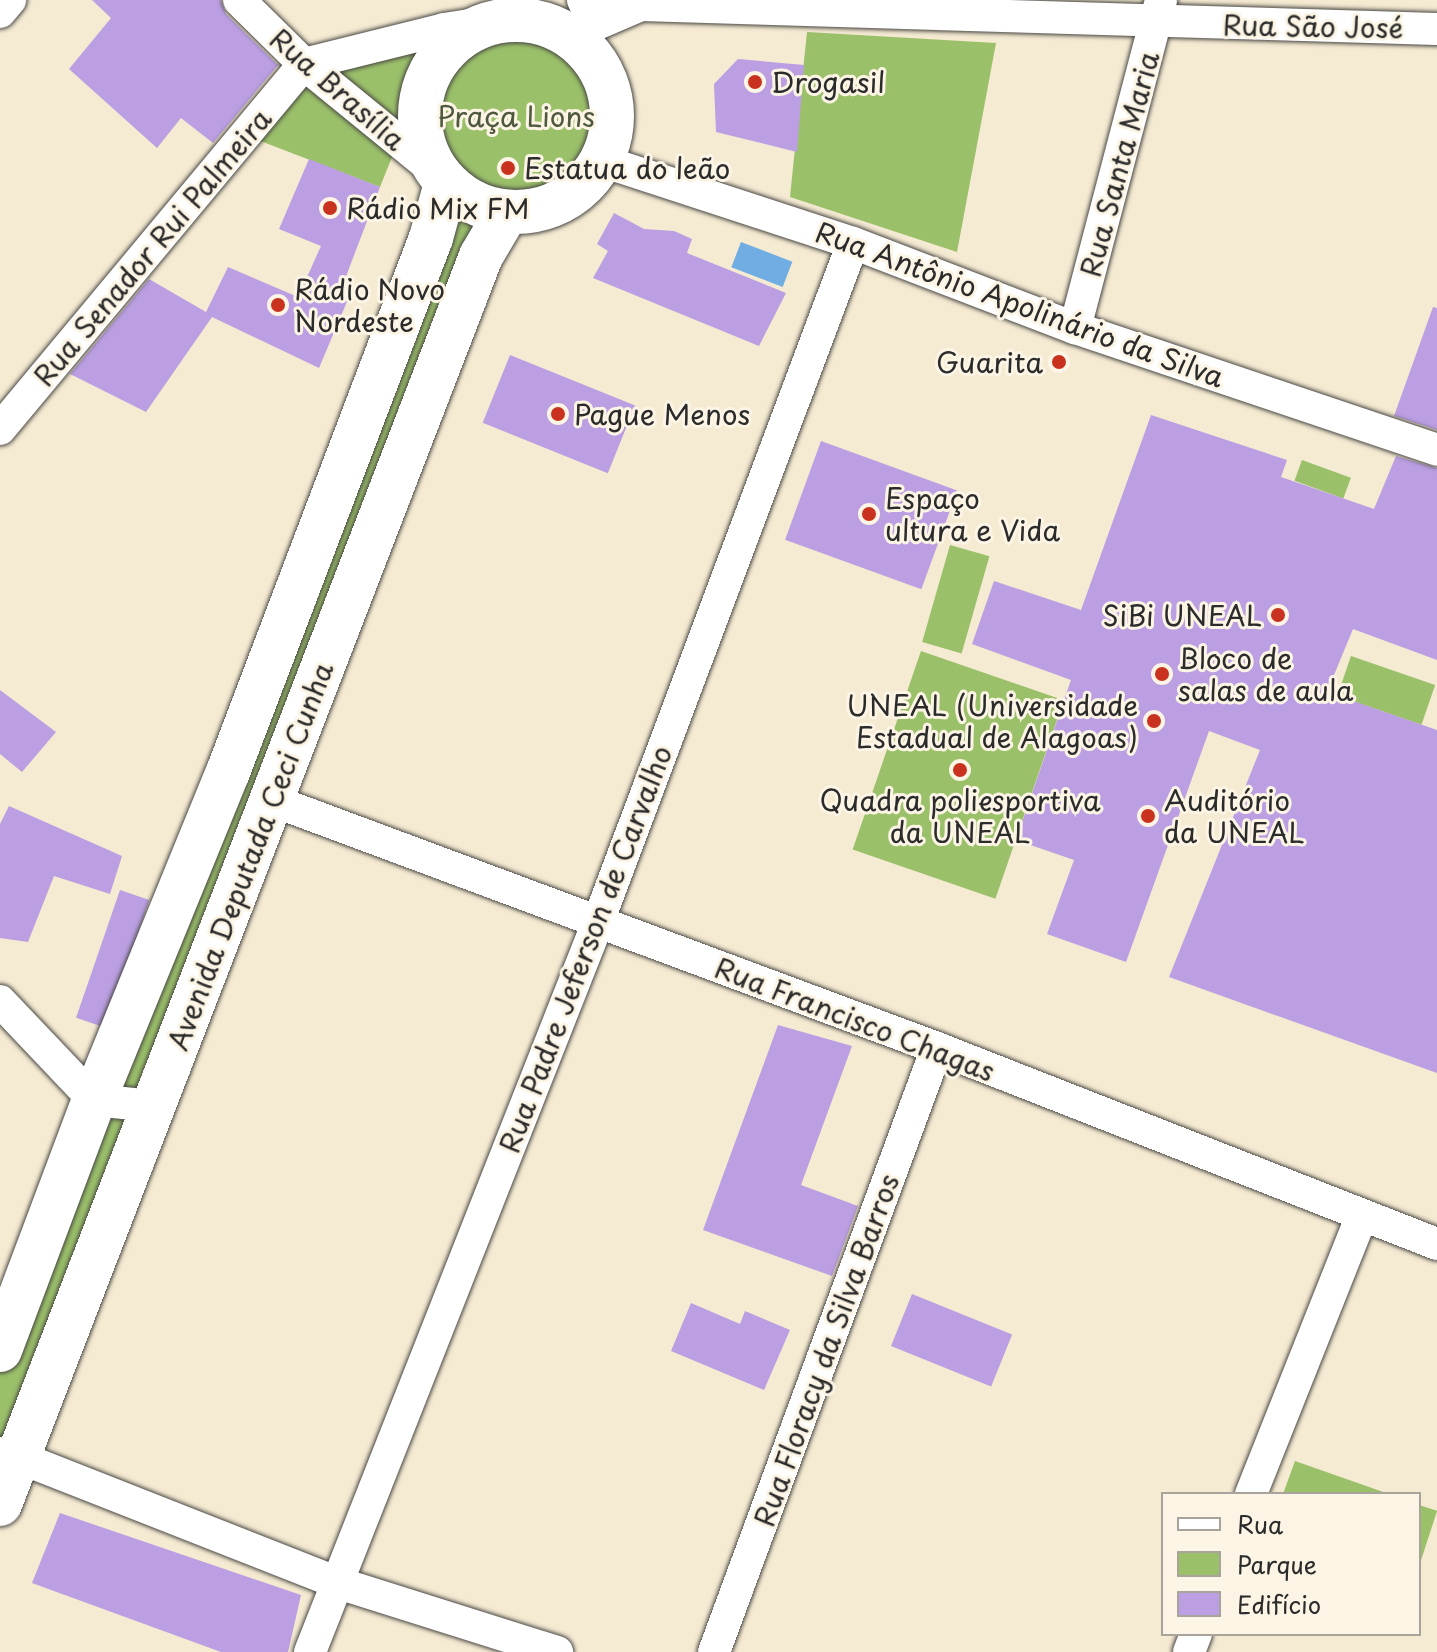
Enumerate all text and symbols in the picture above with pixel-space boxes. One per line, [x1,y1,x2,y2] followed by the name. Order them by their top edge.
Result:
[1222,8,1404,44] street label: Rua São José
[264,22,412,156] street label: Rua Brasília
[1073,47,1165,281] street label: Rua Santa Maria
[771,65,885,99] place label: Drogasil
[746,73,764,91] marker: Drogasil
[437,99,595,133] park label: Praça Lions
[25,100,279,394] street label: Rua Senador Rui Palmeira
[524,151,732,185] place label: Estatua do leão
[499,159,517,177] marker: Estatua do leão
[346,191,531,225] place label: Rádio Mix FM
[321,199,339,217] marker: Rádio Mix FM
[810,214,1230,394] street label: Rua Antônio Apolinário da Silva
[294,272,446,338] place label: Rádio Novo Nordeste
[269,296,287,314] marker: Rádio Novo Nordeste
[936,345,1043,379] place label: Guarita
[1050,353,1068,371] marker: Guarita
[574,397,752,431] place label: Pague Menos
[549,405,567,423] marker: Pague Menos
[885,481,1059,547] place label: Espaço ultura e Vida
[860,505,878,523] marker: Espaço ultura e Vida
[1102,598,1262,632] place label: SiBi UNEAL
[1269,606,1287,624] marker: SiBi UNEAL
[1178,641,1355,707] place label: Bloco de salas de aula
[160,657,340,1055] street label: Avenida Deputada Ceci Cunha
[1153,665,1171,683] marker: Bloco de salas de aula
[847,688,1138,754] place label: UNEAL (Universidade Estadual de Alagoas)
[1145,712,1163,730] marker: UNEAL (Universidade Estadual de Alagoas)
[491,740,679,1158] street label: Rua Padre Jeferson de Carvalho
[951,761,969,779] marker: Quadra poliesportiva da UNEAL
[819,783,1101,849] place label: Quadra poliesportiva da UNEAL
[1164,783,1306,849] place label: Auditório da UNEAL
[1139,807,1157,825] marker: Auditório da UNEAL
[709,949,1001,1089] street label: Rua Francisco Chagas
[746,1167,906,1533] street label: Rua Floracy da Silva Barros
[1161,1492,1421,1636] legend
[1237,1506,1283,1542] text: Rua
[1237,1546,1317,1582] text: Parque
[1237,1586,1321,1622] text: Edifício

